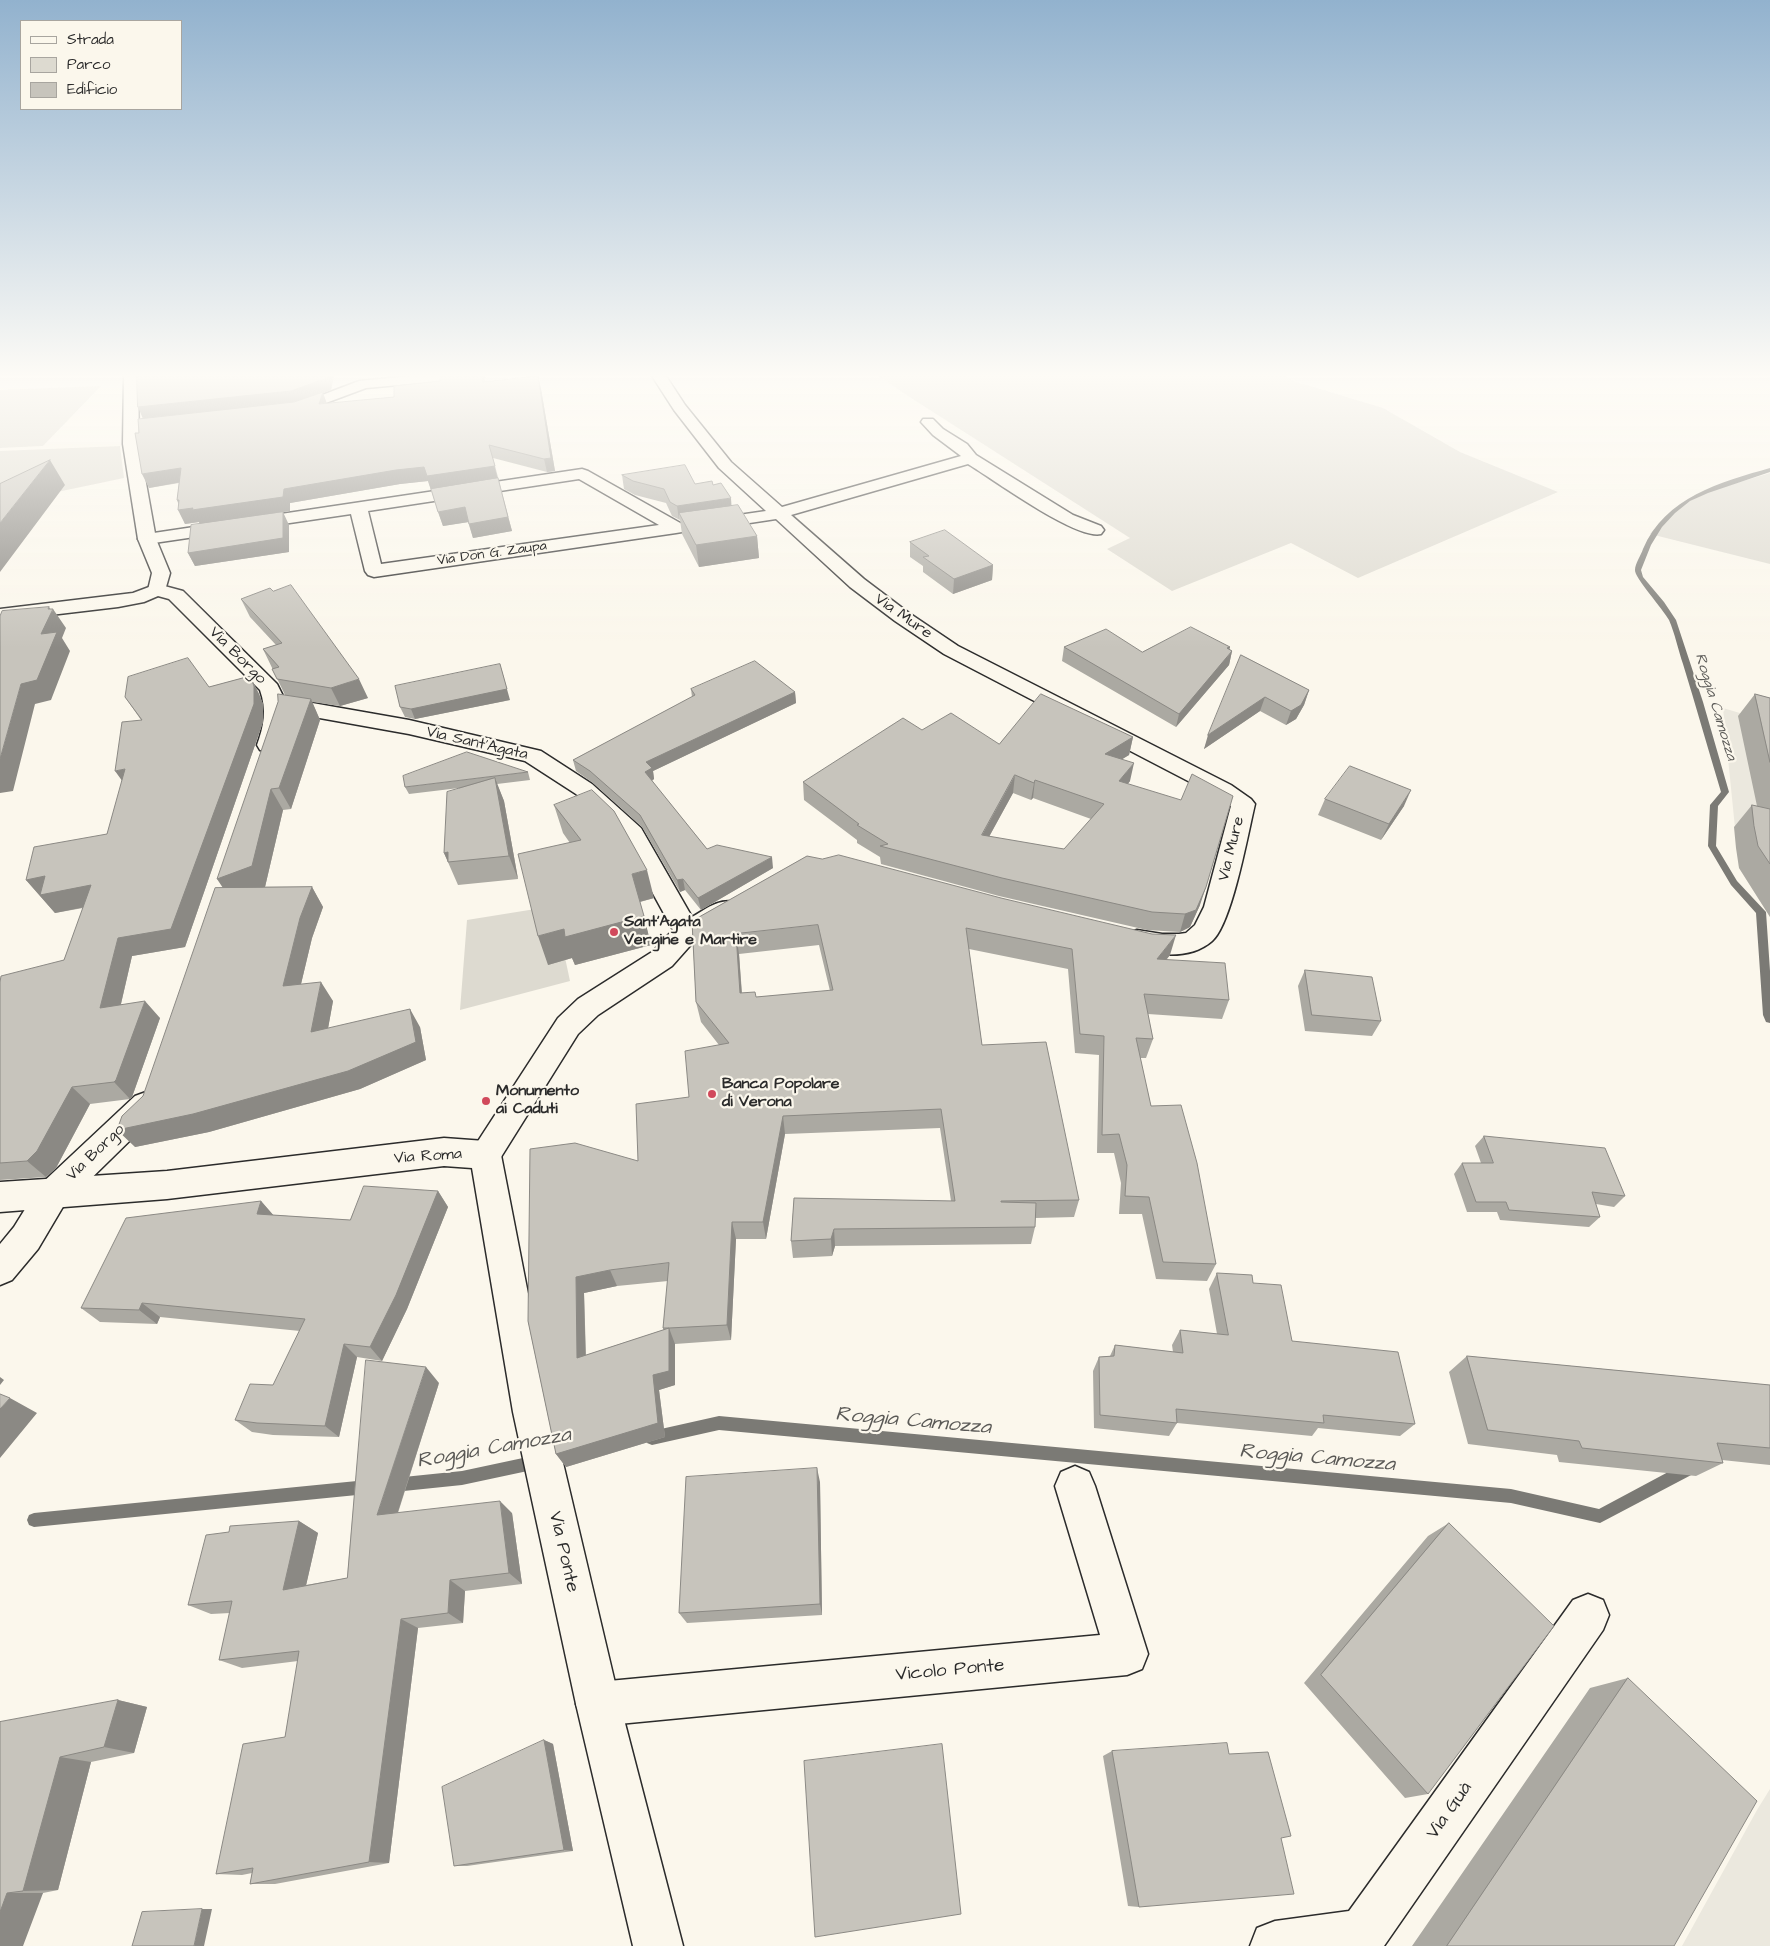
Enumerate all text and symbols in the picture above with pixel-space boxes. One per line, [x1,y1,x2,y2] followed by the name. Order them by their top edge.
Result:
[20,20,182,110] legend
[67,29,114,50] text: Strada
[67,54,110,75] text: Parco
[67,79,117,100] text: Edificio
[436,538,548,570] street label: Via Don G. Zaupa
[871,590,935,644] street label: Via Mure
[204,623,270,689] street label: Via Borgo
[1690,651,1740,763] water label: Roggia Camozza
[424,723,530,765] street label: Via Sant'Agata
[1215,815,1249,883] street label: Via Mure
[624,913,757,951] place label: Sant'Agata Vergine e Martire
[608,926,620,938] marker: Sant'Agata Vergine e Martire
[722,1075,839,1113] place label: Banca Popolare di Verona
[496,1082,579,1120] place label: Monumento ai Caduti
[706,1088,718,1100] marker: Banca Popolare di Verona
[480,1095,492,1107] marker: Monumento ai Caduti
[63,1121,129,1185] street label: Via Borgo
[393,1145,463,1169] street label: Via Roma
[834,1403,992,1441] water label: Roggia Camozza
[415,1423,573,1475] water label: Roggia Camozza
[1238,1440,1396,1478] water label: Roggia Camozza
[543,1509,583,1595] street label: Via Ponte
[895,1655,1005,1687] street label: Vicolo Ponte
[1422,1778,1478,1844] street label: Via Guà

